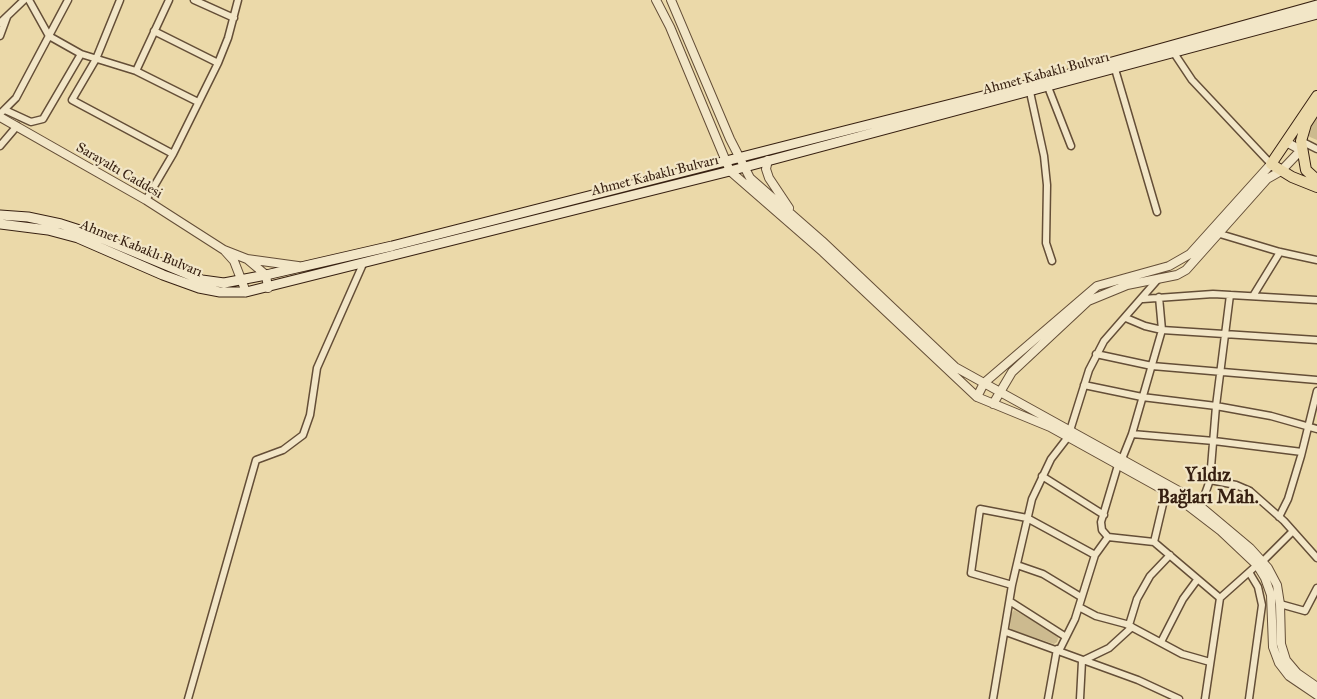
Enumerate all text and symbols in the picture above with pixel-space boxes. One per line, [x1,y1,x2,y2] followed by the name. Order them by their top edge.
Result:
[981,49,1111,99] street label: Ahmet Kabaklı Bulvarı
[73,139,165,203] street label: Sarayaltı Caddesi
[590,152,720,200] street label: Ahmet Kabaklı Bulvarı
[77,217,205,281] street label: Ahmet Kabaklı Bulvarı
[1157,465,1259,509] district label: Yıldız Bağları Mah.

